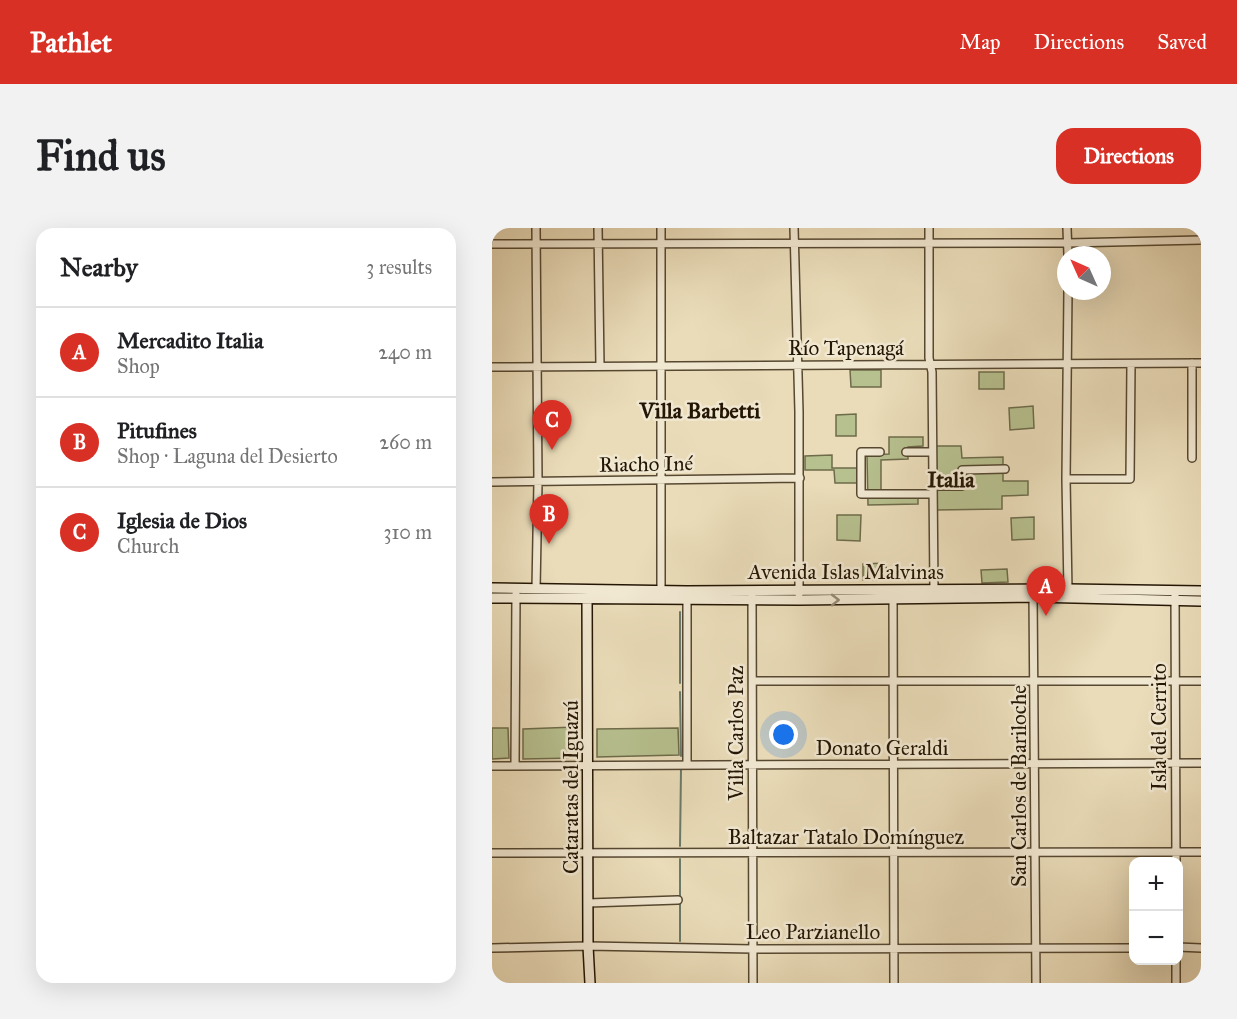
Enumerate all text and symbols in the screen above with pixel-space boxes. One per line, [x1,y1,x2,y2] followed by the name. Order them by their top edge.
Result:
[30,25,112,60] text: Pathlet
[960,29,1001,55] text: Map
[1034,29,1124,55] text: Directions
[1157,29,1207,55] text: Saved
[1056,128,1201,184] button: Directions
[36,130,166,182] text: Find us
[1057,246,1111,300] north arrow
[60,251,138,283] text: Nearby
[366,255,432,279] text: 3 results
[117,327,263,354] text: Mercadito Italia
[788,335,904,361] street label: Río Tapenagá
[73,340,86,364] text: A
[378,340,432,364] text: 240 m
[117,354,160,378] text: Shop
[639,397,761,424] district label: Villa Barbetti
[532,400,572,450] pin: C
[117,417,197,444] text: Pitufines
[73,430,86,454] text: B
[379,430,432,454] text: 260 m
[117,444,338,468] text: Shop · Laguna del Desierto
[599,450,694,478] street label: Riacho Iné
[927,466,975,493] district label: Italia
[530,494,568,544] pin: B
[117,507,247,534] text: Iglesia de Dios
[73,520,86,544] text: C
[383,520,432,544] text: 310 m
[117,534,179,558] text: Church
[747,559,944,585] street label: Avenida Islas Malvinas
[1026,566,1066,616] pin: A
[831,594,840,606] one-way arrow
[1146,663,1172,791] street label: Isla del Cerrito
[723,665,749,801] street label: Villa Carlos Paz
[1006,685,1032,887] street label: San Carlos de Bariloche
[558,700,584,874] street label: Cataratas del Iguazú
[769,720,798,749] your location
[815,735,949,761] street label: Donato Geraldi
[728,824,965,850] street label: Baltazar Tatalo Domínguez
[1129,857,1183,965] map controls
[1129,857,1183,911] button: +
[1129,911,1183,965] button: −
[746,919,880,945] street label: Leo Parzianello

